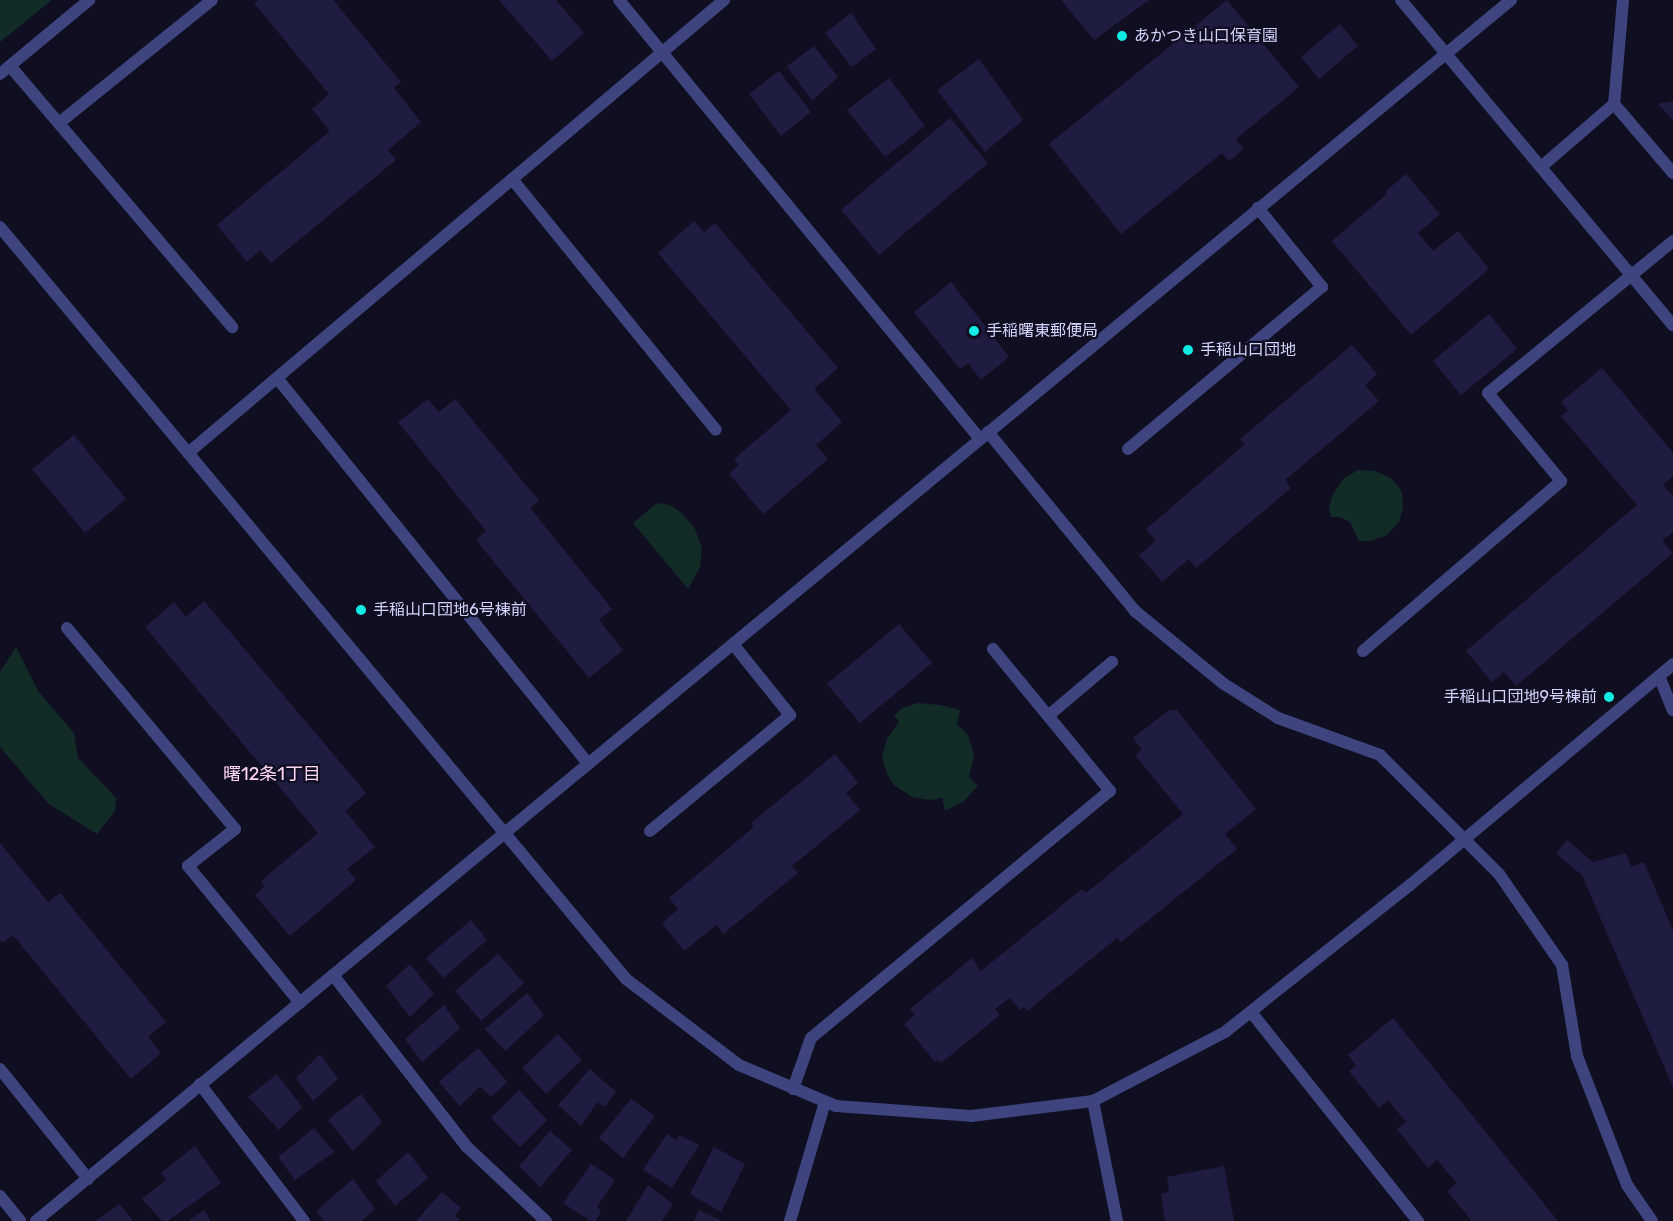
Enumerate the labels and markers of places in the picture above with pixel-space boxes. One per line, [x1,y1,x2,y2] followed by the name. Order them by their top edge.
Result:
[1134,26,1278,46] place label: あかつき山口保育園
[1115,29,1129,43] marker: あかつき山口保育園
[986,321,1098,341] place label: 手稲曙東郵便局
[967,324,981,338] marker: 手稲曙東郵便局
[1200,340,1296,360] place label: 手稲山口団地
[1181,343,1195,357] marker: 手稲山口団地
[373,600,527,620] place label: 手稲山口団地6号棟前
[354,603,368,617] marker: 手稲山口団地6号棟前
[1444,687,1597,707] place label: 手稲山口団地9号棟前
[1602,690,1616,704] marker: 手稲山口団地9号棟前

